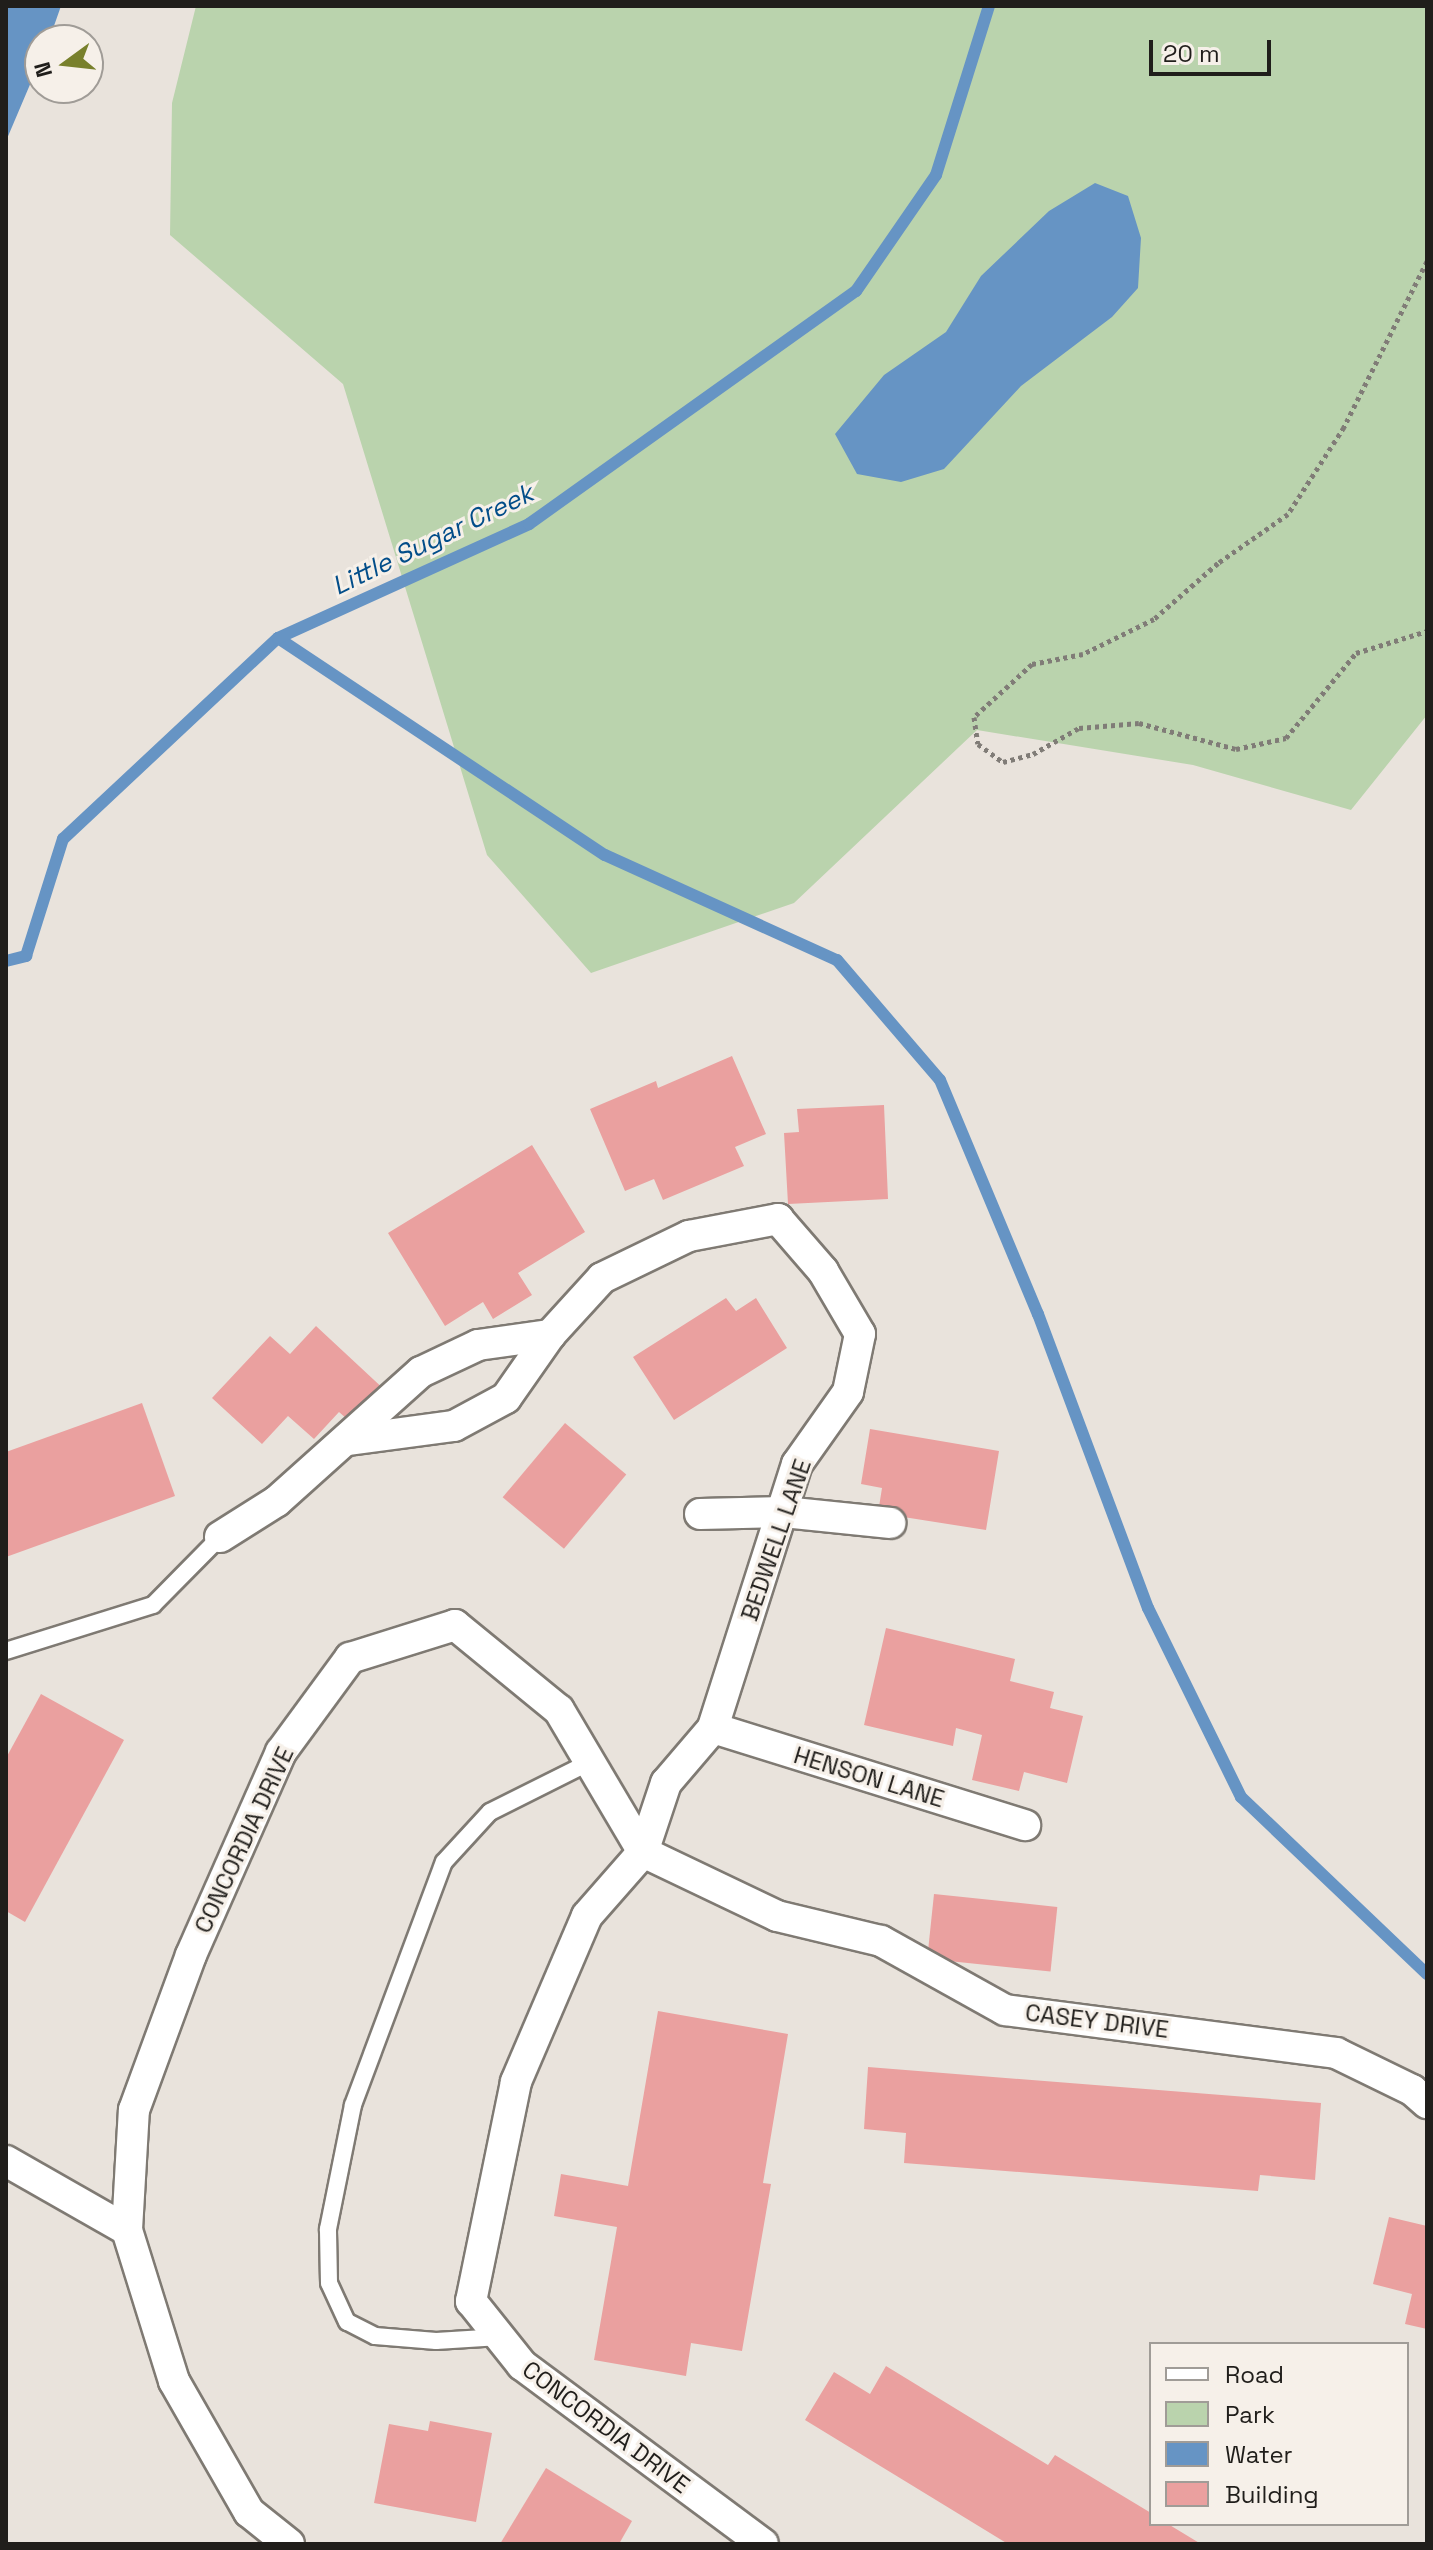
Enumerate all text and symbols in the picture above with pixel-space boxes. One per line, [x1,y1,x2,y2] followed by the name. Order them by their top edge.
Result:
[24,24,104,104] north arrow
[1153,24,1275,74] scale bar
[1163,38,1220,69] text: 20 m
[27,59,58,80] text: N
[327,478,539,602] water label: Little Sugar Creek
[735,1455,817,1625] street label: BEDWELL LANE
[790,1740,948,1814] street label: HENSON LANE
[188,1742,300,1938] street label: CONCORDIA DRIVE
[1023,1998,1171,2044] street label: CASEY DRIVE
[1149,2342,1409,2526] legend
[517,2355,695,2499] street label: CONCORDIA DRIVE
[1225,2359,1284,2390] text: Road
[1225,2399,1275,2430] text: Park
[1225,2439,1293,2470] text: Water
[1225,2479,1319,2510] text: Building

